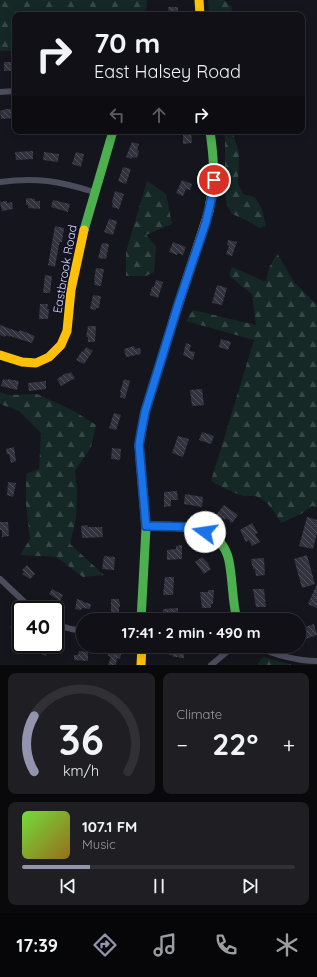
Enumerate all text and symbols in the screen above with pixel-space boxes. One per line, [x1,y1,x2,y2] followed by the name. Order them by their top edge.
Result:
[94,25,160,60] text: 70 m
[28,28,80,80] icon: right
[94,60,241,83] text: East Halsey Road
[106,104,128,126] icon: left
[148,104,170,126] icon: ahead
[190,104,212,126] icon: right
[197,163,231,197] pin
[203,169,225,191] icon: arrive
[49,224,80,314] street label: Eastbrook Road
[184,511,226,553] position arrow
[12,601,64,653] speed limit sign: 40
[121,623,261,642] text: 17:41 · 2 min · 490 m
[177,706,222,722] text: Climate
[59,712,104,764] text: 36
[212,725,258,763] text: 22°
[177,731,188,759] text: −
[283,731,295,759] text: +
[63,761,99,779] text: km/h
[82,817,137,836] text: 107.1 FM
[82,836,116,852] text: Music
[57,875,79,897] icon: previous
[148,875,170,897] icon: pause
[239,875,261,897] icon: next
[91,931,119,959] icon: directions
[151,931,179,959] icon: music
[212,931,240,959] icon: phone
[273,931,301,959] icon: climate
[16,934,58,957] text: 17:39

